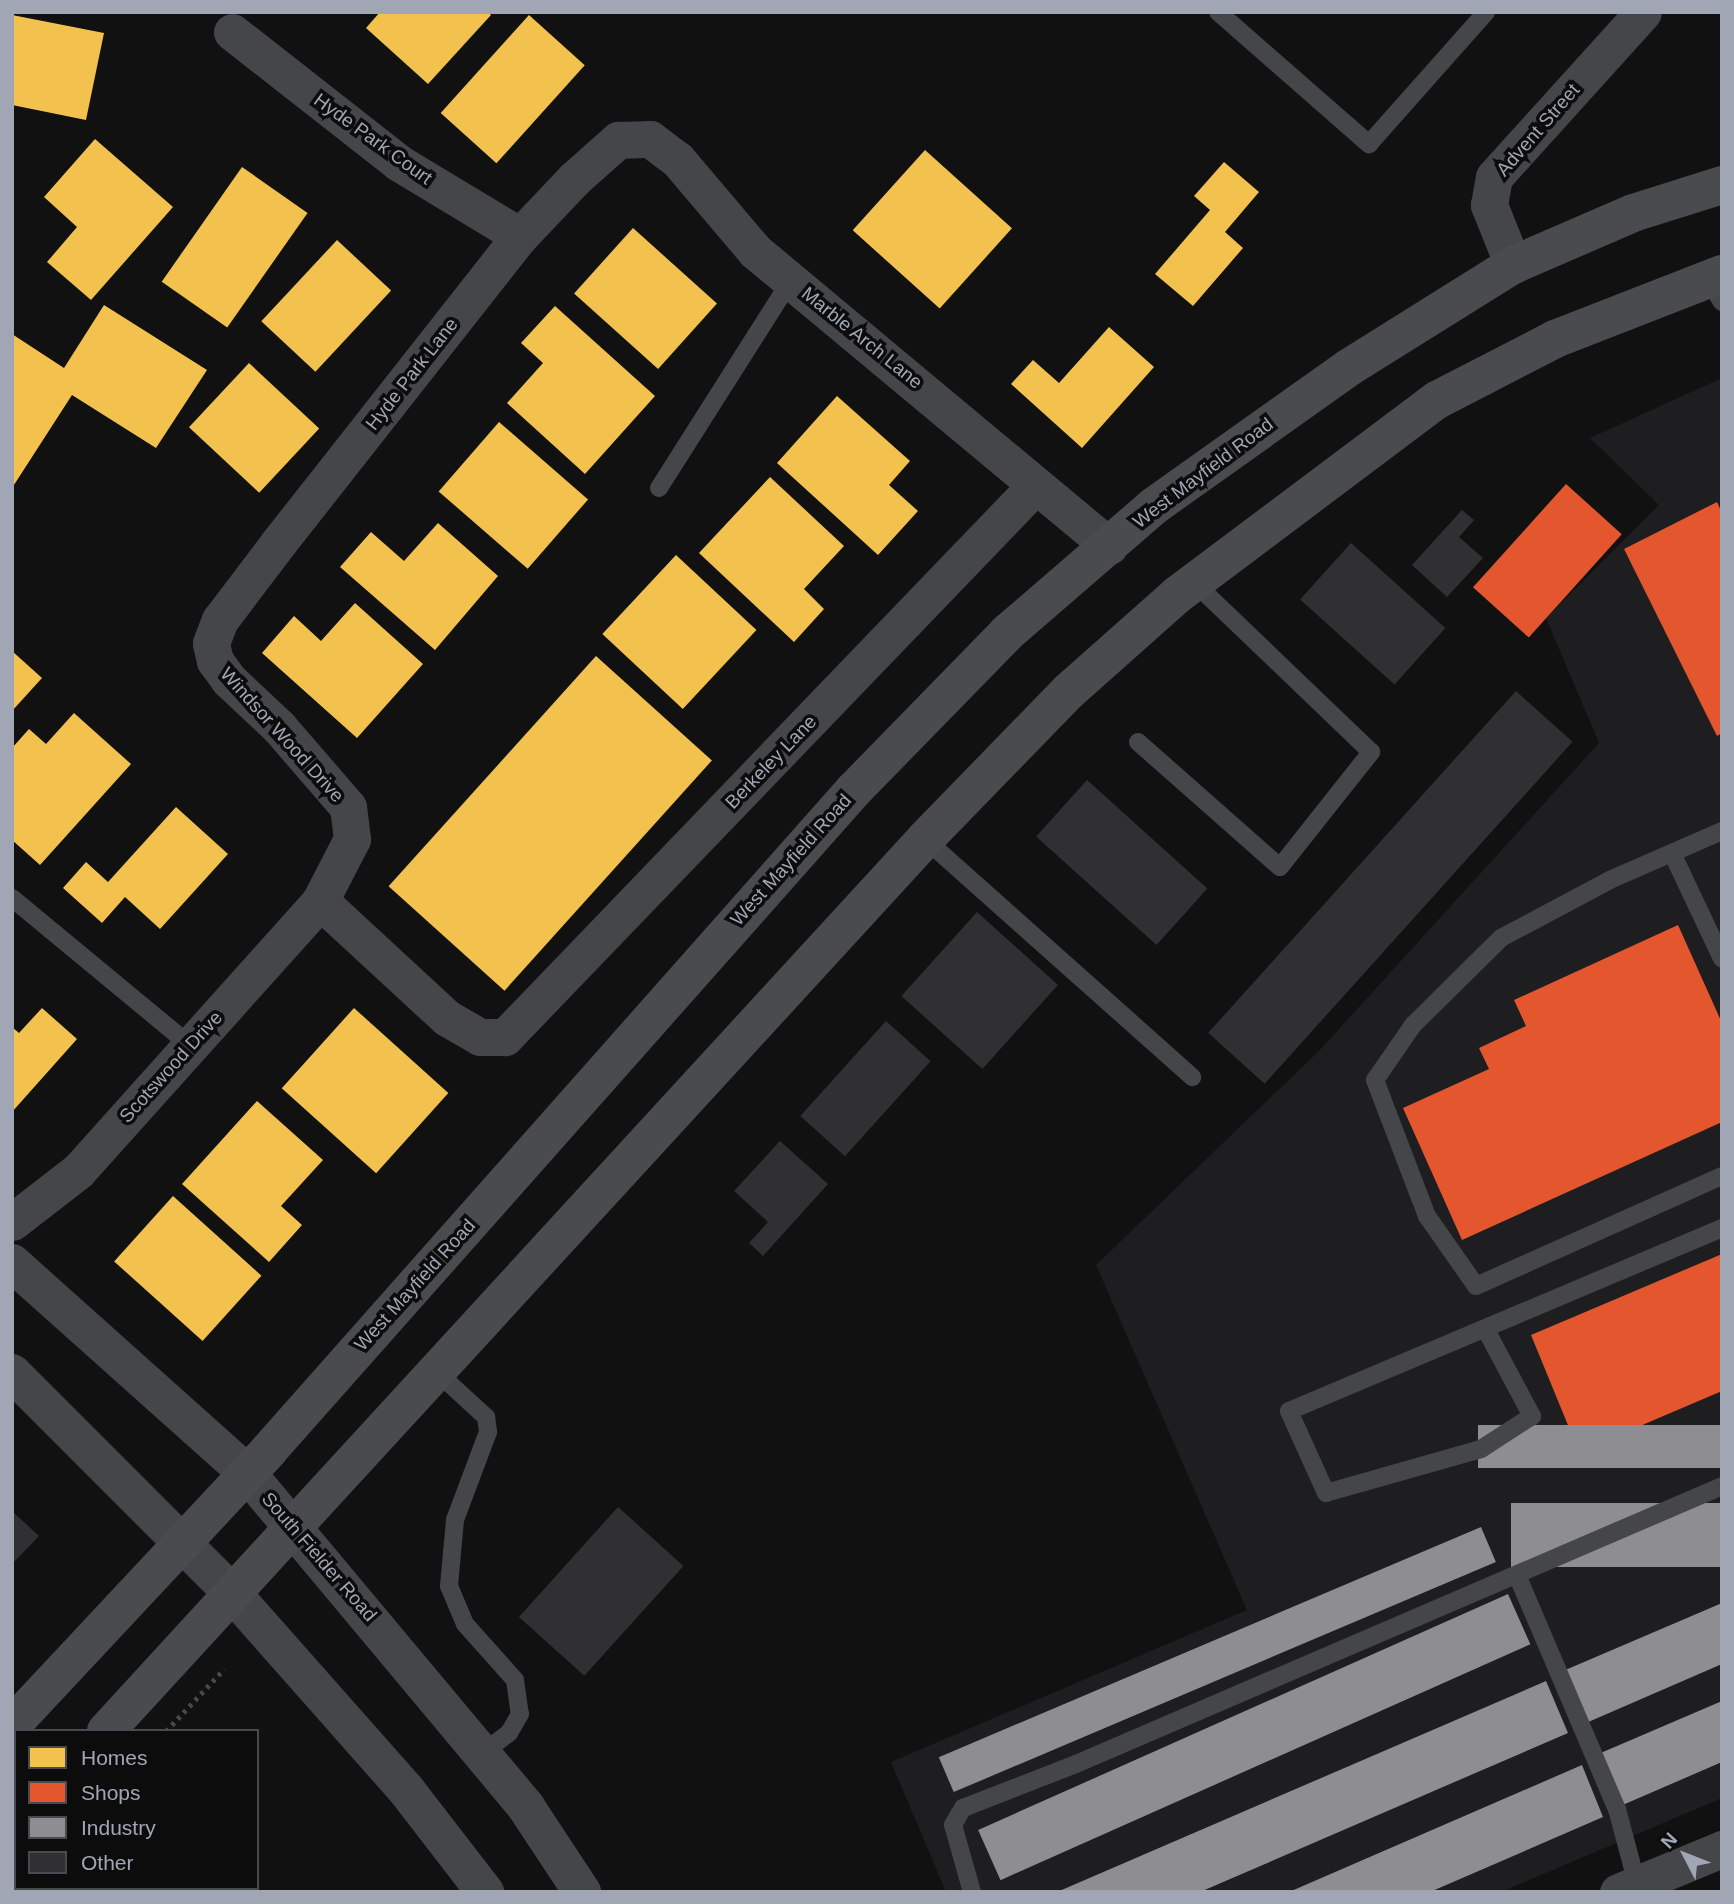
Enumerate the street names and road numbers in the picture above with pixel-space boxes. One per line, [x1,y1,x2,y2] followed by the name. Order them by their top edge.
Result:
[1492,79,1584,181] street label: Advent Street
[309,89,437,189] street label: Hyde Park Court
[797,282,927,394] street label: Marble Arch Lane
[361,313,463,435] street label: Hyde Park Lane
[1128,413,1278,533] street label: West Mayfield Road
[215,663,349,807] street label: Windsor Wood Drive
[721,710,821,814] street label: Berkeley Lane
[726,789,856,931] street label: West Mayfield Road
[115,1006,227,1128] street label: Scotswood Drive
[350,1214,480,1356] street label: West Mayfield Road
[257,1488,381,1626] street label: South Fielder Road

